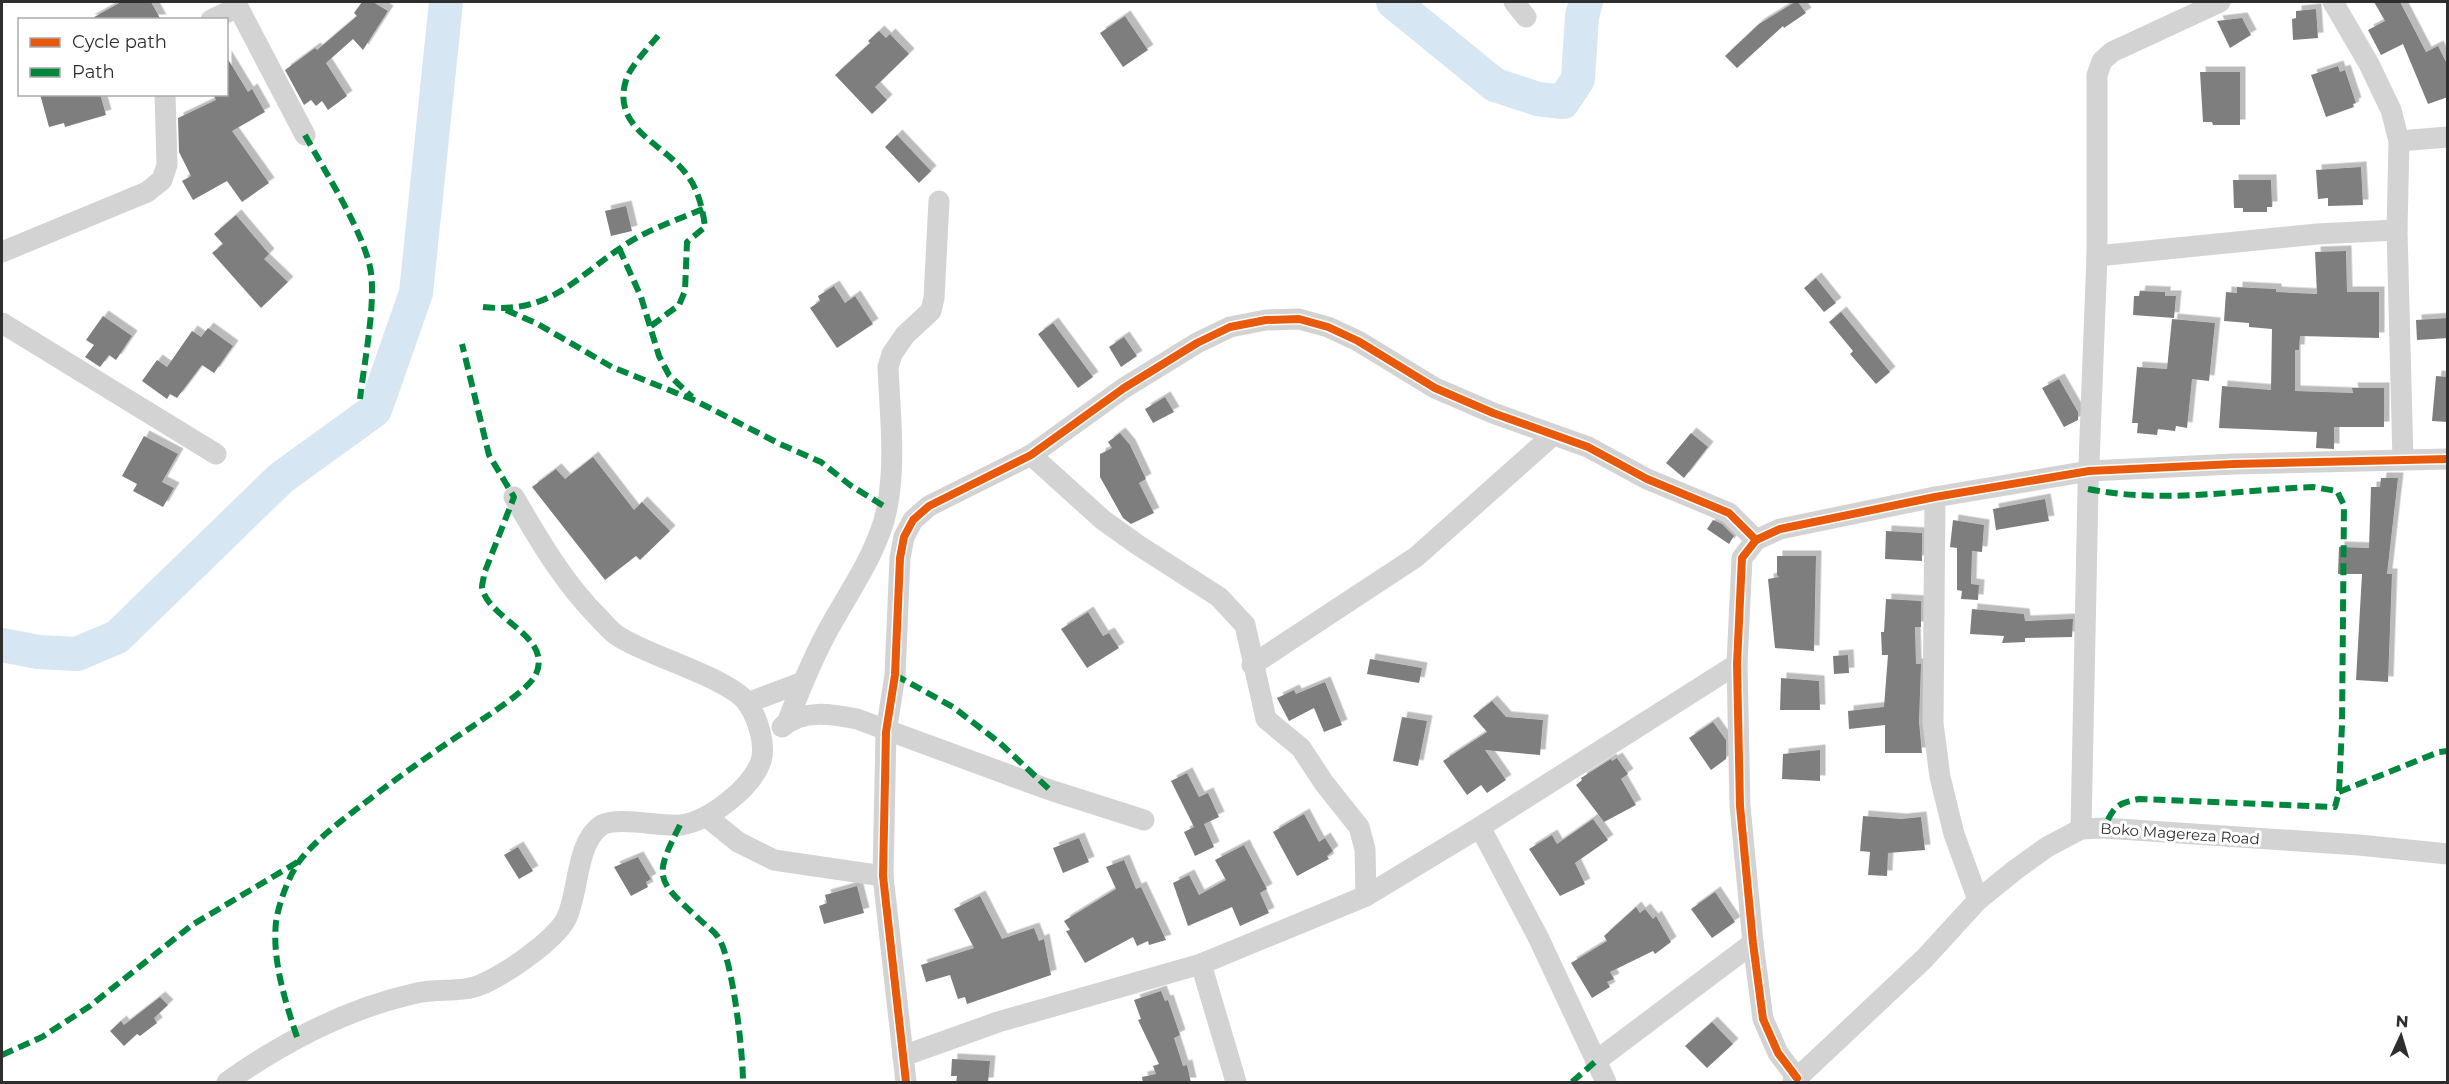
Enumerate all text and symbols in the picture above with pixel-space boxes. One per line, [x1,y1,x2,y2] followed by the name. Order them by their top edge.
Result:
[18,18,228,96] legend
[72,31,167,53] text: Cycle path
[72,61,115,83] text: Path
[2100,818,2260,849] street label: Boko Magereza Road
[2371,1006,2431,1066] north arrow
[2395,1012,2409,1031] text: N

